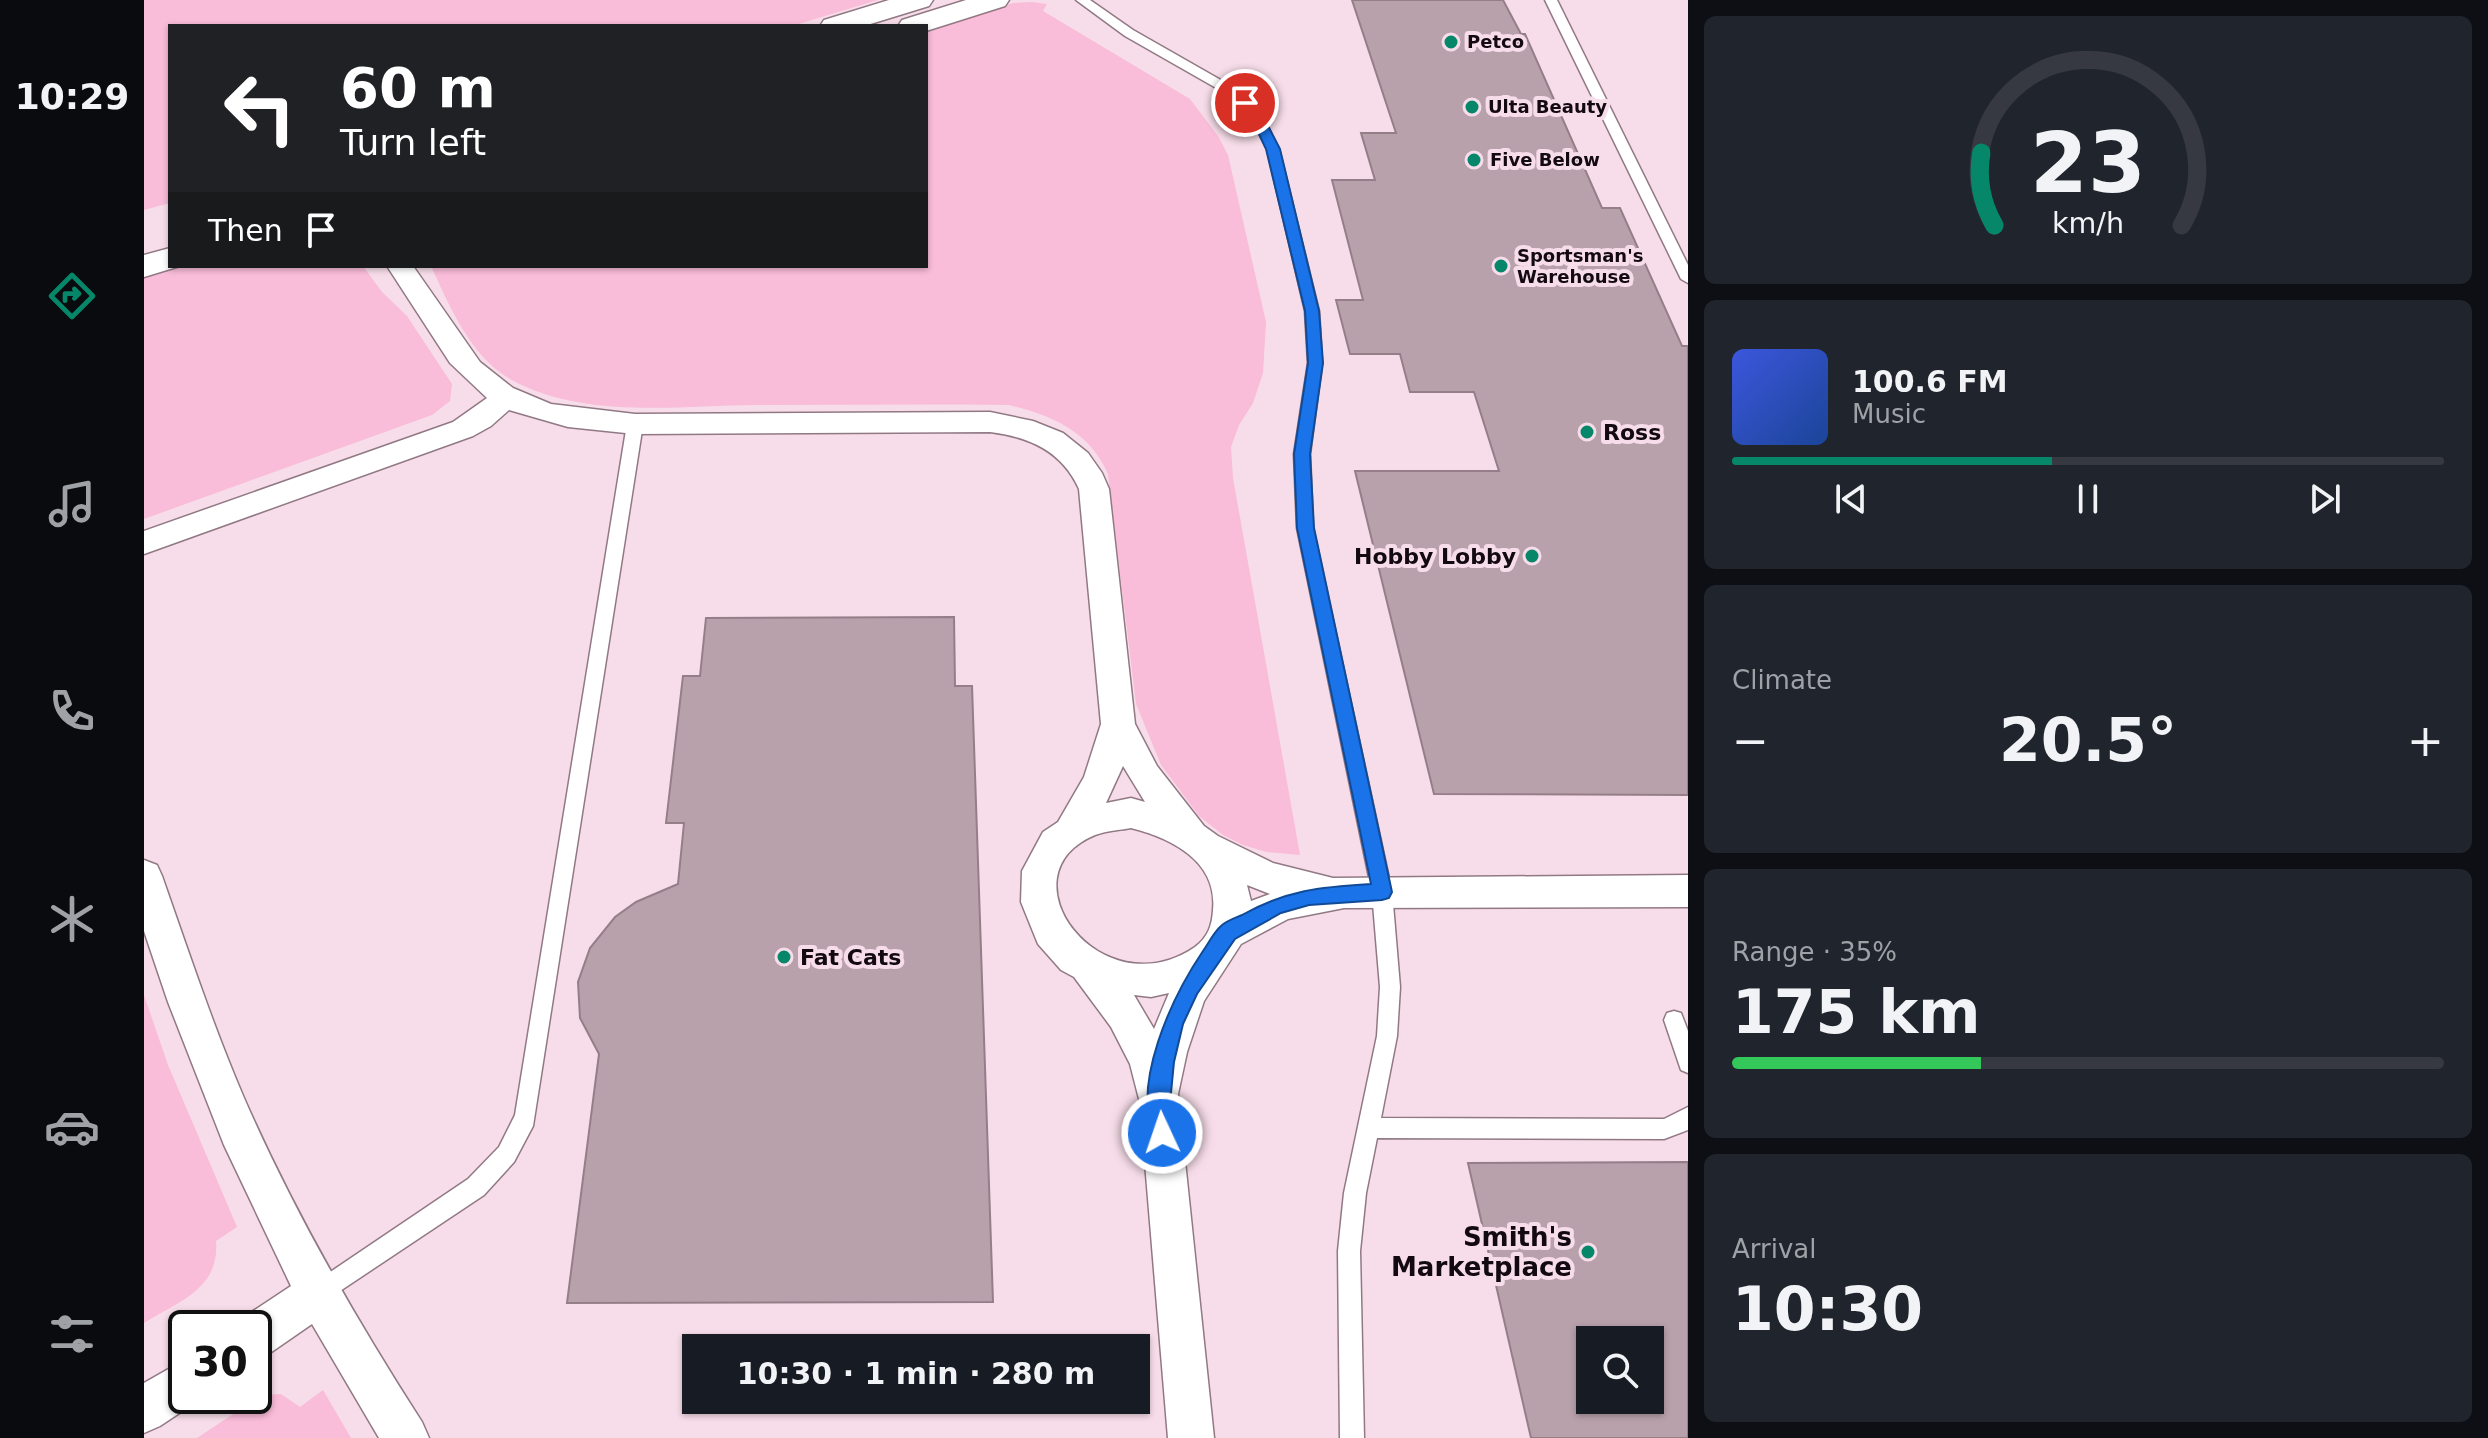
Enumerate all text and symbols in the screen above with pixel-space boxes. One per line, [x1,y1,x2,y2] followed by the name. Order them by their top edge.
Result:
[1467,31,1524,52] place label: Petco
[1442,33,1460,51] marker: Petco
[340,55,496,120] text: 60 m
[208,56,312,160] icon: left
[1211,69,1279,137] pin
[15,76,129,117] text: 10:29
[1223,81,1267,125] icon: arrive
[1488,96,1607,117] place label: Ulta Beauty
[1463,98,1481,116] marker: Ulta Beauty
[2030,115,2146,212] text: 23
[340,122,486,163] text: Turn left
[1490,149,1600,170] place label: Five Below
[1465,151,1483,169] marker: Five Below
[2052,206,2124,240] text: km/h
[299,208,343,252] icon: arrive
[208,213,283,248] text: Then
[1517,245,1643,287] place label: Sportsman's Warehouse
[1492,257,1510,275] marker: Sportsman's Warehouse
[44,268,100,324] icon: directions
[1852,364,2008,399] text: 100.6 FM
[1852,399,1926,429] text: Music
[1603,420,1661,445] place label: Ross
[1578,423,1596,441] marker: Ross
[44,476,100,532] icon: music
[1829,477,1873,521] icon: previous
[2066,477,2110,521] icon: pause
[2303,477,2347,521] icon: next
[1354,544,1516,569] place label: Hobby Lobby
[1523,547,1541,565] marker: Hobby Lobby
[1732,665,1832,695] text: Climate
[44,683,100,739] icon: phone
[1999,705,2177,775] text: 20.5°
[1732,715,1769,766] text: −
[2407,715,2444,766] text: +
[44,891,100,947] icon: climate
[1732,937,1897,967] text: Range · 35%
[800,945,901,970] place label: Fat Cats
[775,948,793,966] marker: Fat Cats
[1732,977,1981,1047] text: 175 km
[1120,1091,1204,1175] position arrow
[44,1099,100,1155] icon: car
[1391,1222,1572,1282] place label: Smith's Marketplace
[1732,1234,1816,1264] text: Arrival
[1579,1243,1597,1261] marker: Smith's Marketplace
[1732,1274,1923,1344] text: 10:30
[44,1306,100,1362] icon: filters
[168,1310,272,1414] speed limit sign: 30
[1576,1326,1664,1414] map controls
[1576,1326,1664,1414] button: search
[737,1356,1095,1391] text: 10:30 · 1 min · 280 m

